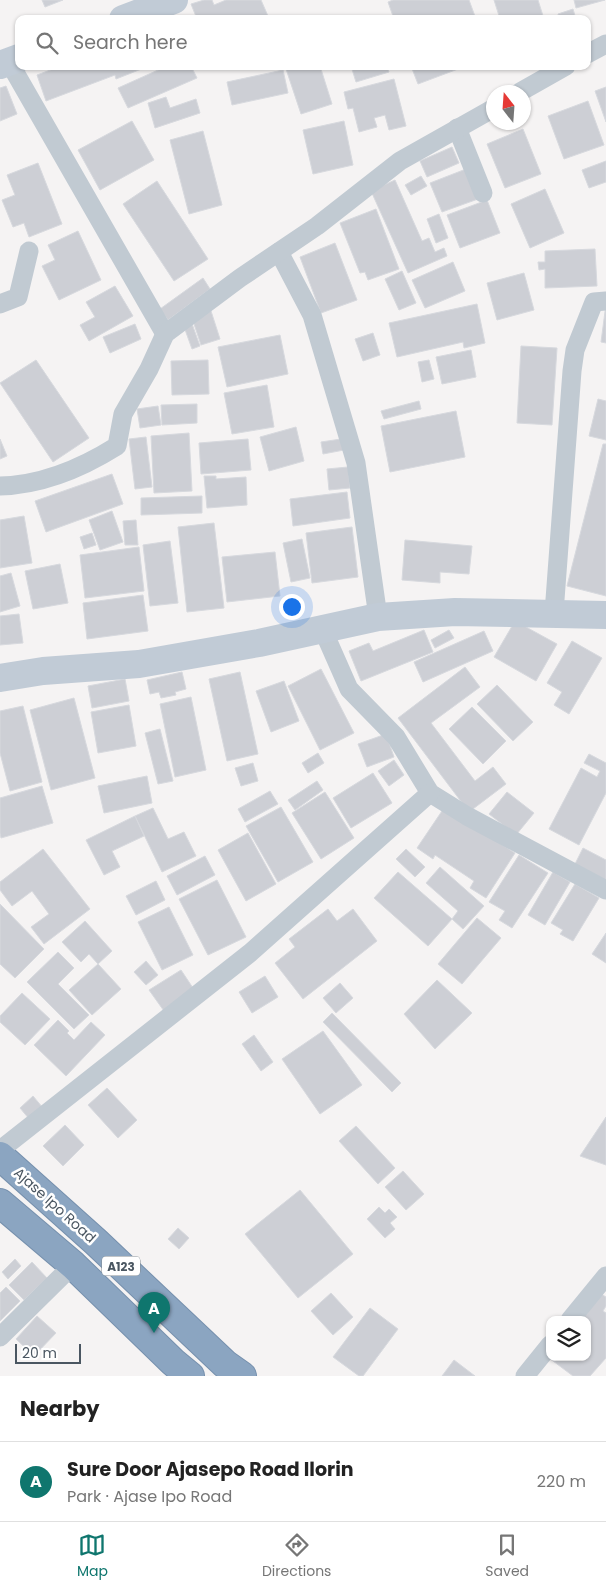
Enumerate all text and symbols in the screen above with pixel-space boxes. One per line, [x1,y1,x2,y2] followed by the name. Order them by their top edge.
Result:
[15,15,591,70] search box
[33,29,61,57] icon: search
[73,29,187,56] text: Search here
[486,85,531,130] north arrow
[279,594,305,620] your location
[10,1163,100,1247] street label: Ajase Ipo Road
[102,1256,140,1276] road number: A123
[138,1292,170,1333] pin: A
[546,1316,591,1361] map controls
[546,1316,591,1361] button: layers
[15,1341,81,1364] scale bar
[22,1343,57,1363] text: 20 m
[20,1394,100,1423] text: Nearby
[67,1456,354,1483] text: Sure Door Ajasepo Road Ilorin
[30,1470,42,1493] text: A
[537,1470,586,1493] text: 220 m
[67,1485,232,1508] text: Park · Ajase Ipo Road
[77,1531,108,1582] tab: Map
[262,1531,331,1582] tab: Directions
[485,1531,529,1582] tab: Saved

